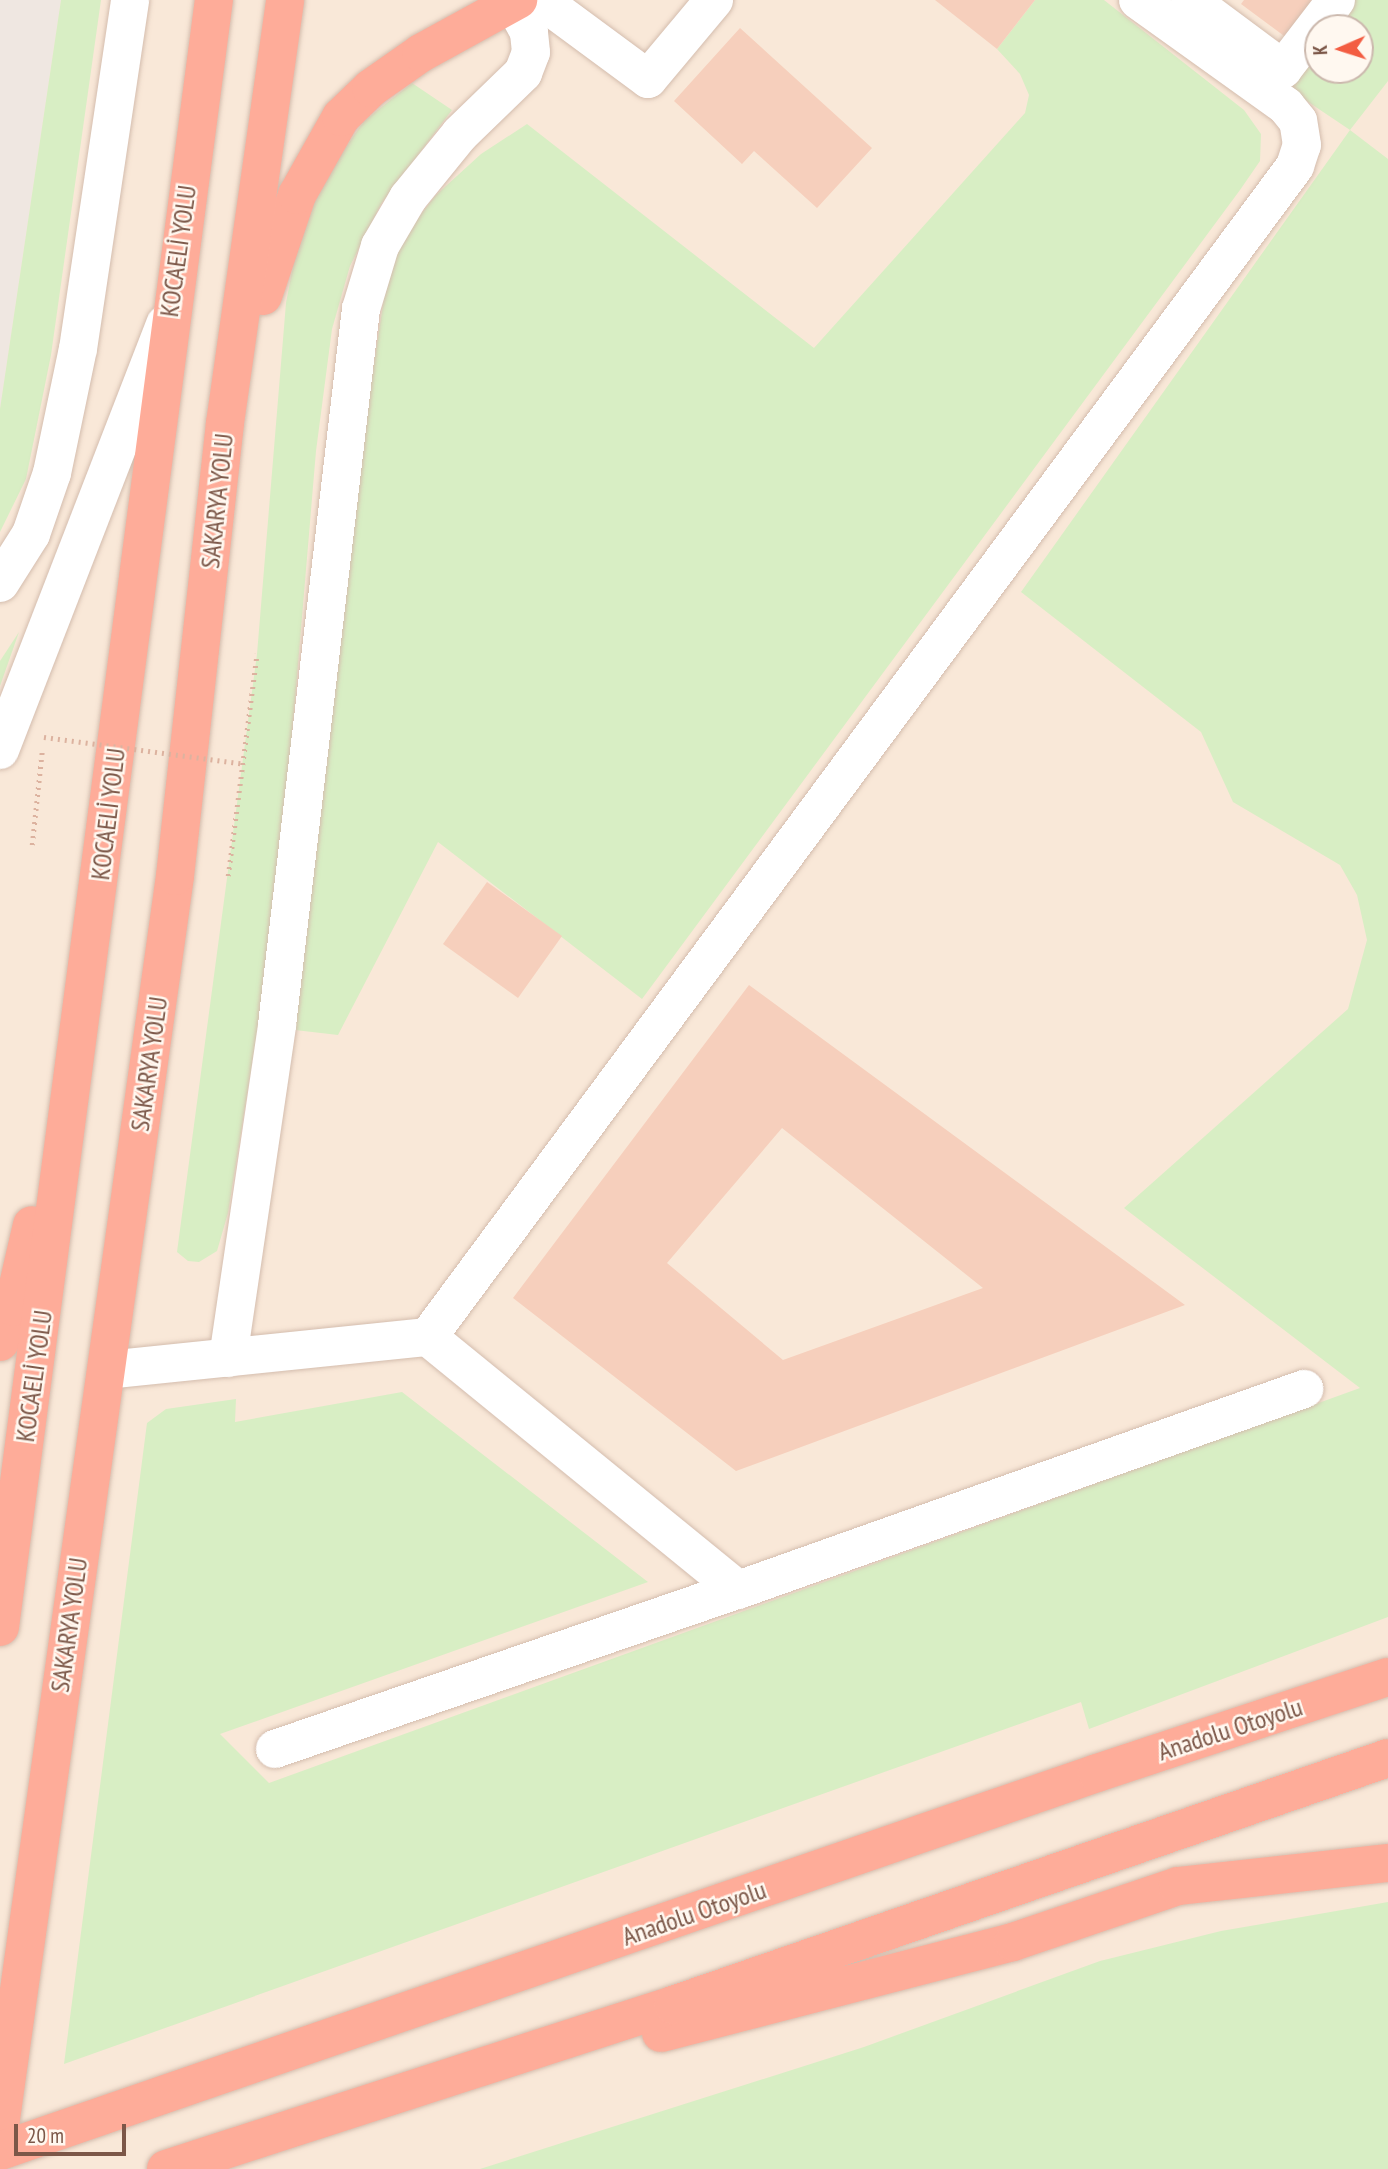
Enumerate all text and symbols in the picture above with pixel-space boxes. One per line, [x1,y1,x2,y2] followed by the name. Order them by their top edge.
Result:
[1304,14,1374,84] north arrow
[1308,44,1332,56] text: K
[153,183,203,319] street label: KOCAELİ YOLU
[194,431,240,571] street label: SAKARYA YOLU
[84,746,132,882] street label: KOCAELİ YOLU
[124,994,174,1134] street label: SAKARYA YOLU
[9,1308,59,1444] street label: KOCAELİ YOLU
[44,1555,94,1695] street label: SAKARYA YOLU
[1154,1691,1306,1767] street label: Anadolu Otoyolu
[618,1874,770,1952] street label: Anadolu Otoyolu
[18,2110,130,2154] scale bar
[27,2122,64,2149] text: 20 m

